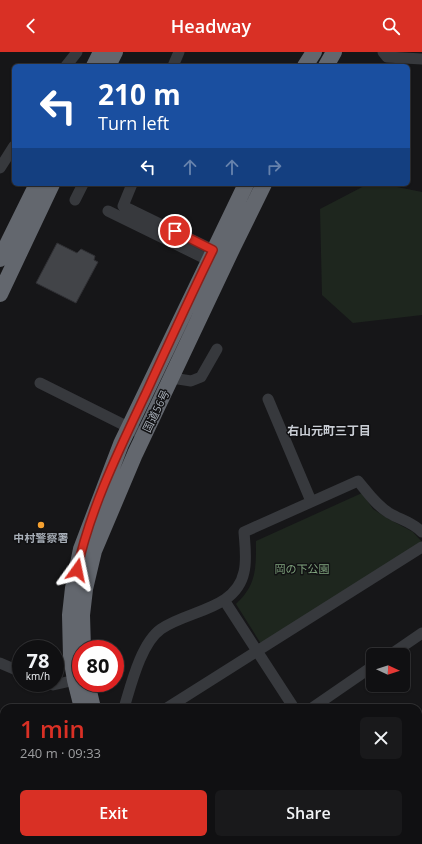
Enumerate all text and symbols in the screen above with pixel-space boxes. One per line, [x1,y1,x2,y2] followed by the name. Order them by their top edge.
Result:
[171,14,251,38] text: Headway
[20,15,42,37] icon: back
[380,15,402,37] icon: search
[98,75,181,113] text: 210 m
[32,80,84,132] icon: left
[98,111,169,135] text: Turn left
[137,156,159,178] icon: left
[179,156,201,178] icon: ahead
[221,156,243,178] icon: ahead
[263,156,285,178] icon: right
[158,214,192,248] pin
[164,220,186,242] icon: arrive
[139,387,172,435] street label: 国道56号
[287,422,371,439] district label: 右山元町三丁目
[36,520,46,530] marker: 中村警察署
[14,530,69,545] place label: 中村警察署
[56,549,98,591] position arrow
[275,561,330,576] park label: 岡の下公園
[72,640,124,692] speed limit sign: 80
[27,647,49,674] text: 78
[366,648,410,692] north arrow
[366,648,410,692] map controls
[26,669,50,683] text: km/h
[20,712,85,745] text: 1 min
[360,717,402,759] button: close
[20,744,101,762] text: 240 m · 09:33
[20,790,207,836] button: Exit
[215,790,402,836] button: Share

